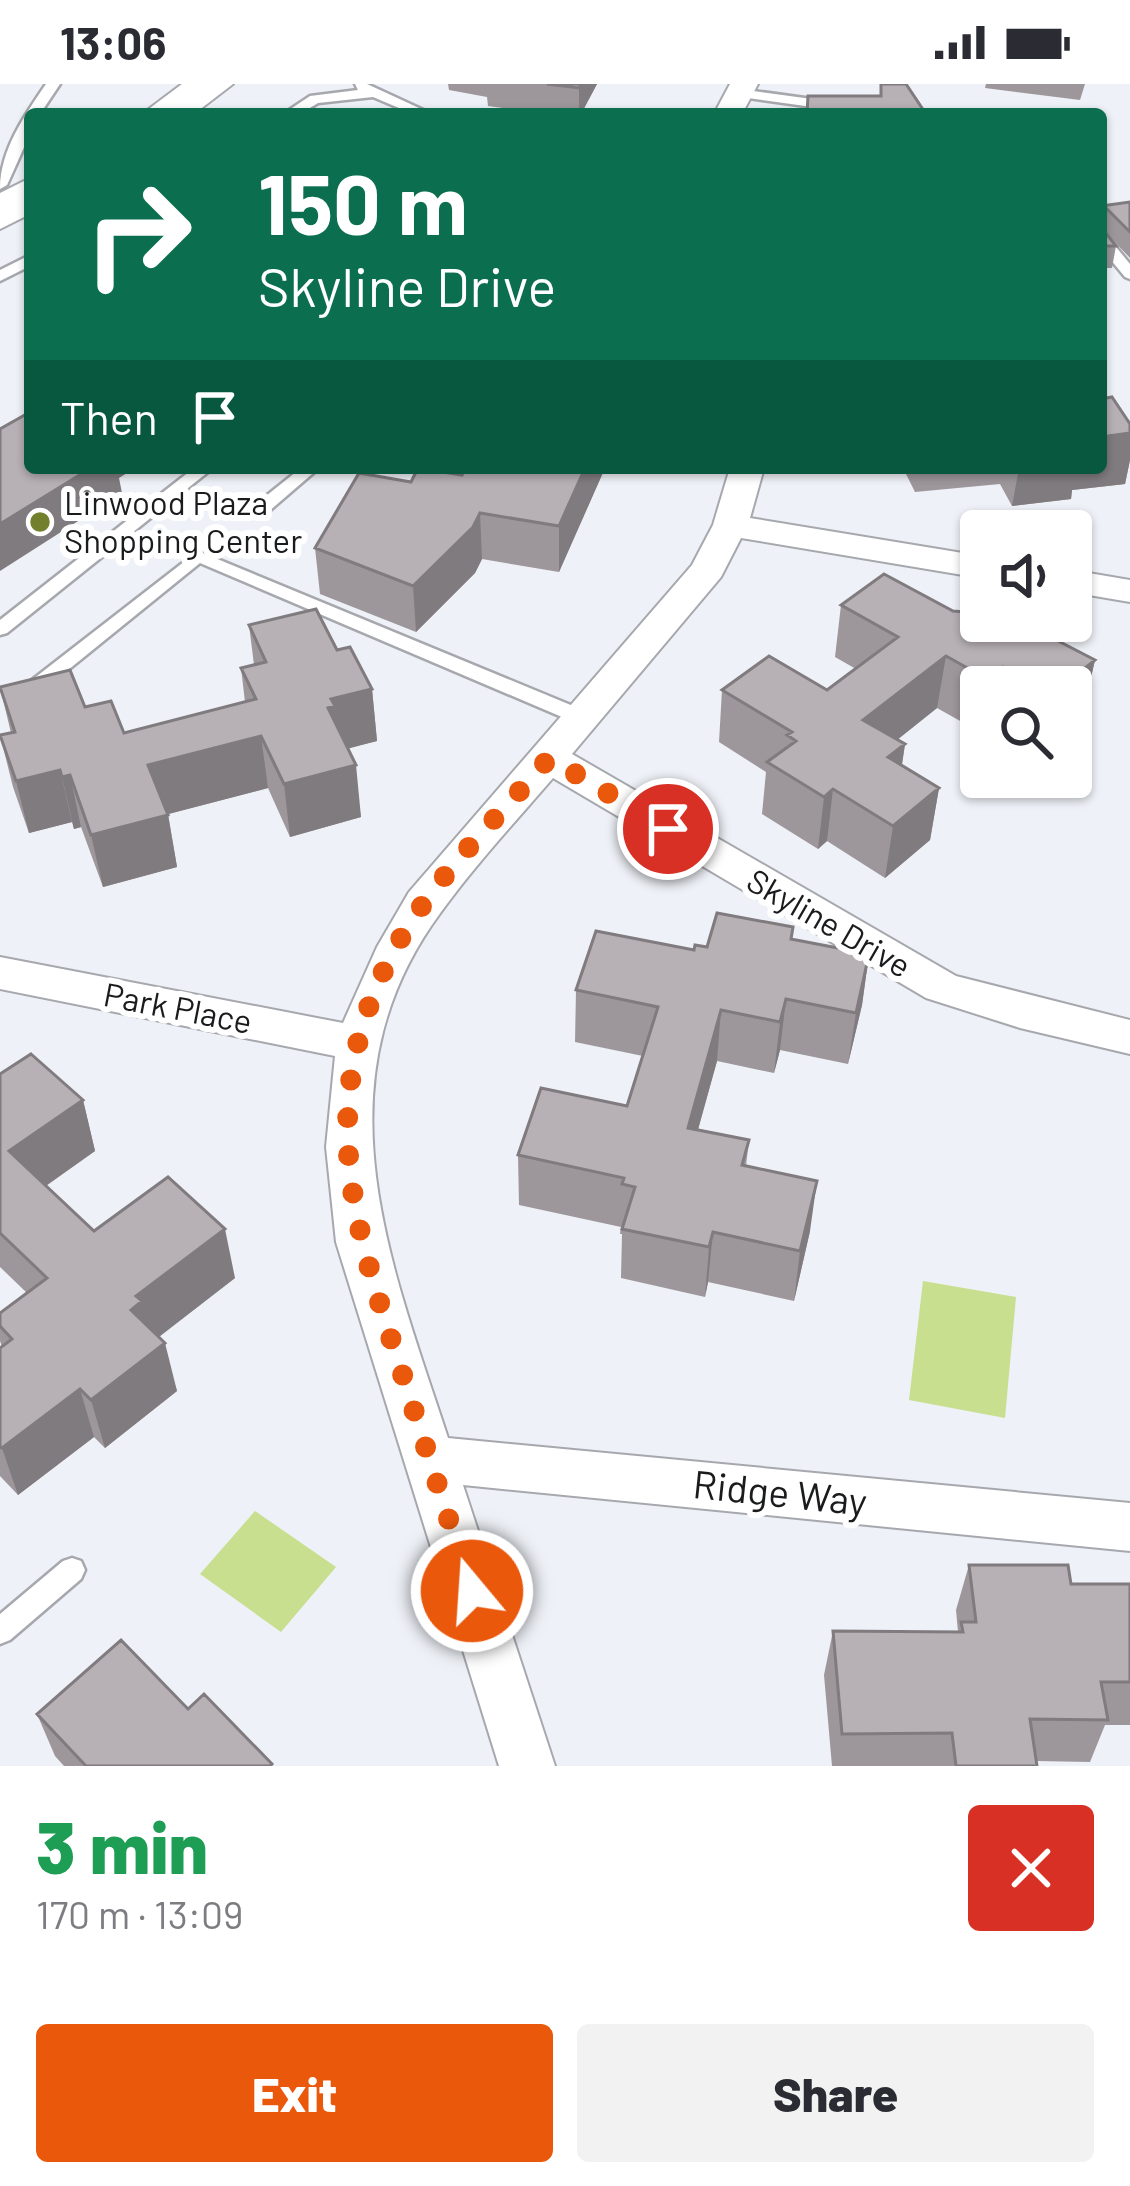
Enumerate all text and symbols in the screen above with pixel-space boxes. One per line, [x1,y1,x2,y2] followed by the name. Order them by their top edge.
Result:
[60,15,166,69] text: 13:06
[258,151,468,252] text: 150 m
[60,156,216,312] icon: right
[258,253,556,318] text: Skyline Drive
[182,384,248,450] icon: arrive
[60,390,158,444] text: Then
[64,482,302,560] place label: Linwood Plaza Shopping Center
[27,509,53,535] marker: Linwood Plaza Shopping Center
[960,510,1092,798] map controls
[960,510,1092,642] button: sound
[960,666,1092,798] button: search
[617,778,719,880] pin
[635,796,701,862] icon: arrive
[741,859,918,985] street label: Skyline Drive
[101,973,256,1041] street label: Park Place
[691,1459,869,1524] street label: Ridge Way
[409,1528,535,1654] position arrow
[36,1802,208,1888] text: 3 min
[968,1805,1094,1931] button: close
[36,1890,243,1937] text: 170 m · 13:09
[36,2024,553,2162] button: Exit
[577,2024,1094,2162] button: Share

